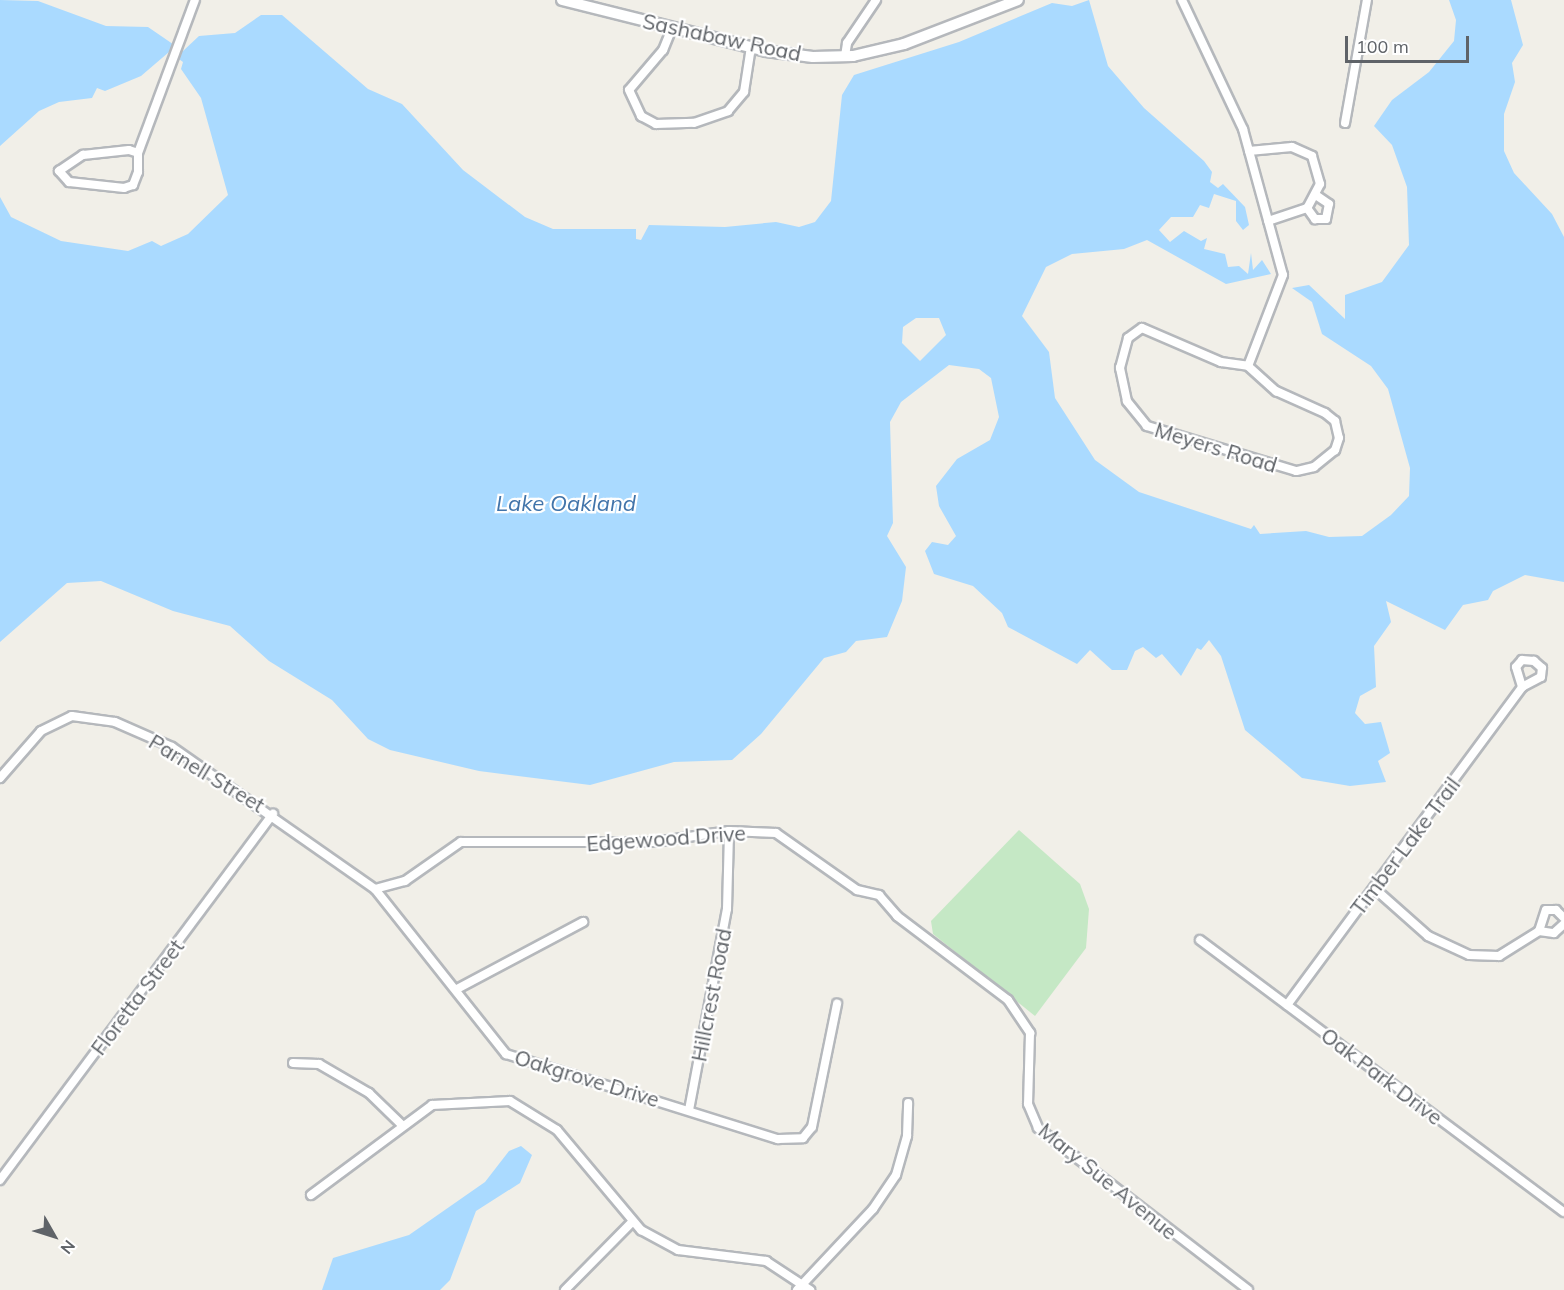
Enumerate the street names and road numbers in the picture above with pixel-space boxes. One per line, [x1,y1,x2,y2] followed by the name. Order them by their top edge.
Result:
[640,8,804,66] street label: Sashabaw Road
[1152,416,1280,478] street label: Meyers Road
[145,729,269,817] street label: Parnell Street
[1345,772,1465,920] street label: Timber Lake Trail
[585,820,747,856] street label: Edgewood Drive
[686,926,736,1064] street label: Hillcrest Road
[85,934,189,1060] street label: Floretta Street
[1316,1022,1448,1130] street label: Oak Park Drive
[512,1044,662,1112] street label: Oakgrove Drive
[1034,1117,1182,1245] street label: Mary Sue Avenue

